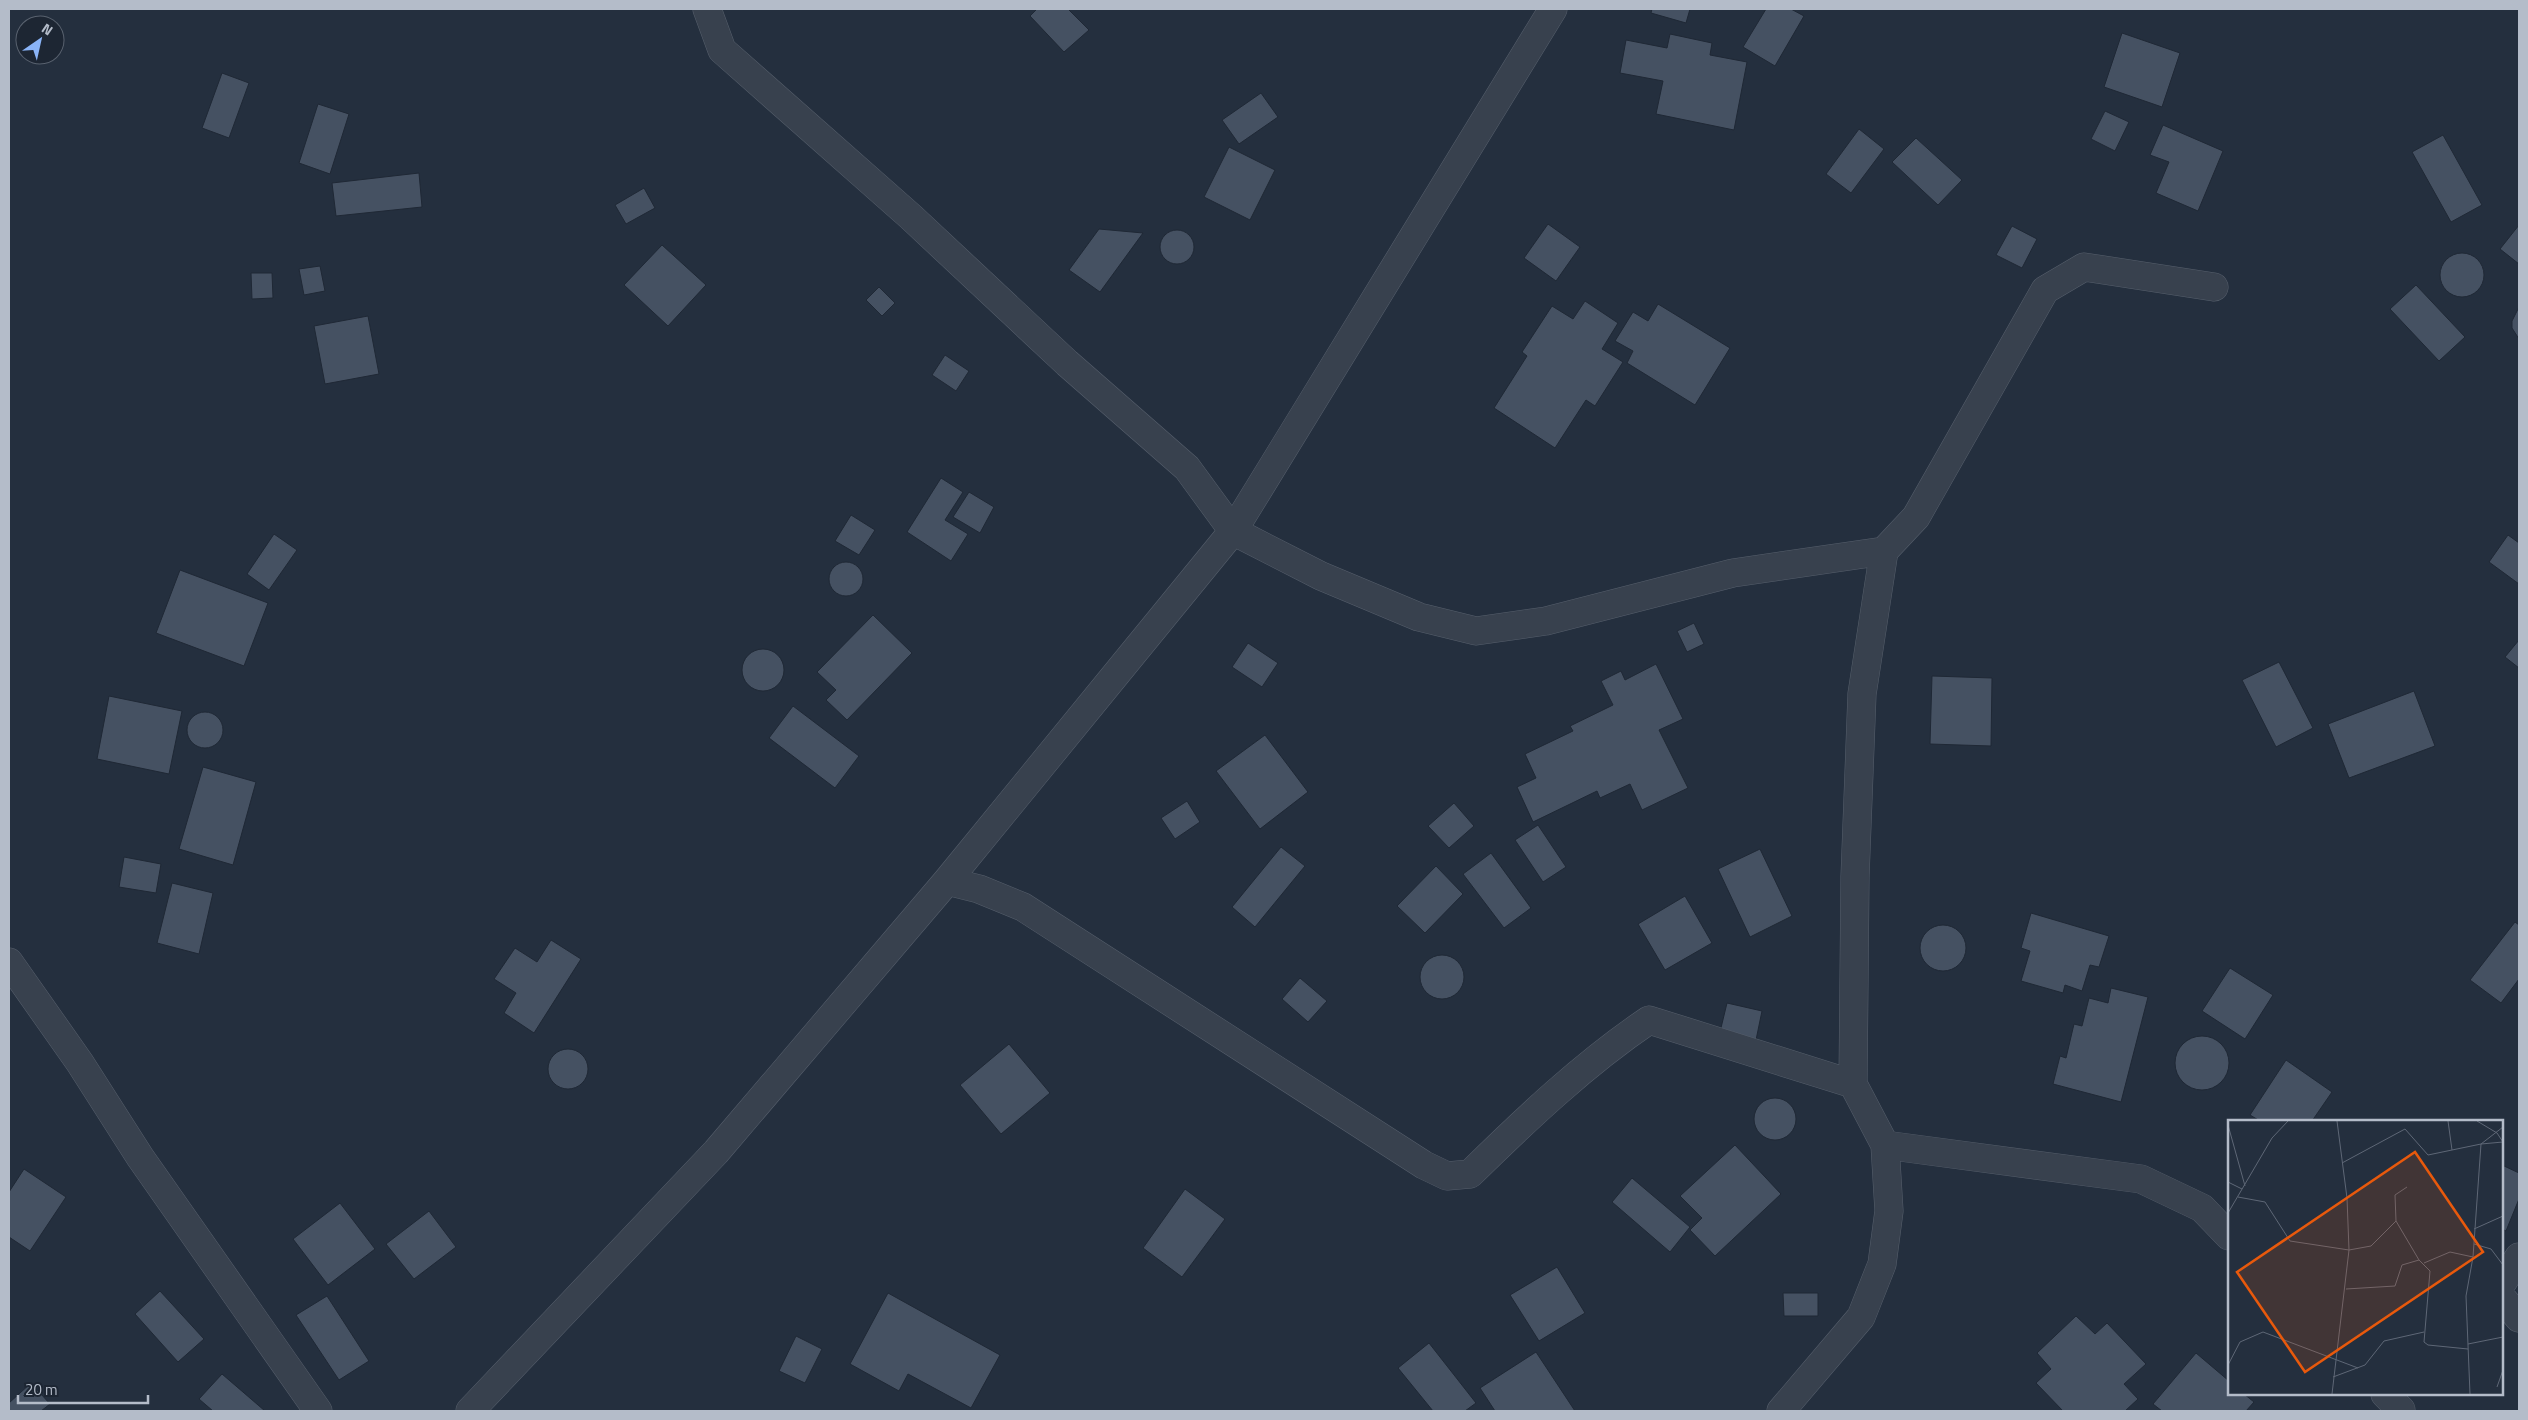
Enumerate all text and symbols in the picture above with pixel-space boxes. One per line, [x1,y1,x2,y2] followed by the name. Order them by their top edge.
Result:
[15,15,65,65] north arrow
[38,17,57,40] text: N
[2228,1120,2503,1395] inset map
[18,1372,148,1404] scale bar
[25,1378,58,1401] text: 20 m

